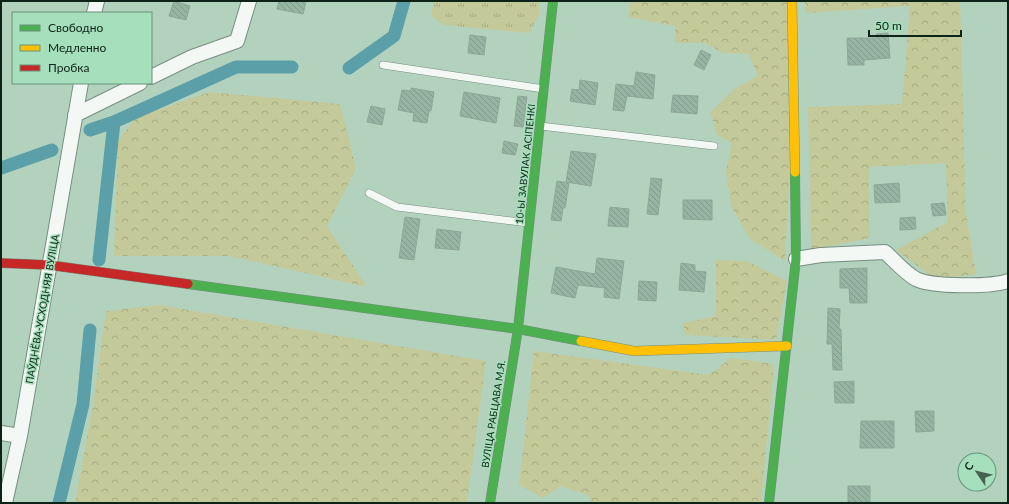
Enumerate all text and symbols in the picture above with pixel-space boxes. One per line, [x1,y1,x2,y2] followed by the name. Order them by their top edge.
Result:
[12,12,152,84] legend
[869,12,961,38] scale bar
[875,18,902,33] text: 50 m
[48,20,104,35] text: Свободно
[48,40,107,55] text: Медленно
[48,60,89,75] text: Пробка
[513,103,537,225] street label: 10-Ы ЗАВУЛАК АСІПЕНКІ
[23,233,61,385] street label: ПАЎДНЁВА-УСХОДНЯЯ ВУЛІЦА
[479,359,507,469] street label: ВУЛІЦА РАБЦАВА М.Я.
[957,452,997,492] north arrow
[961,459,976,473] text: С

